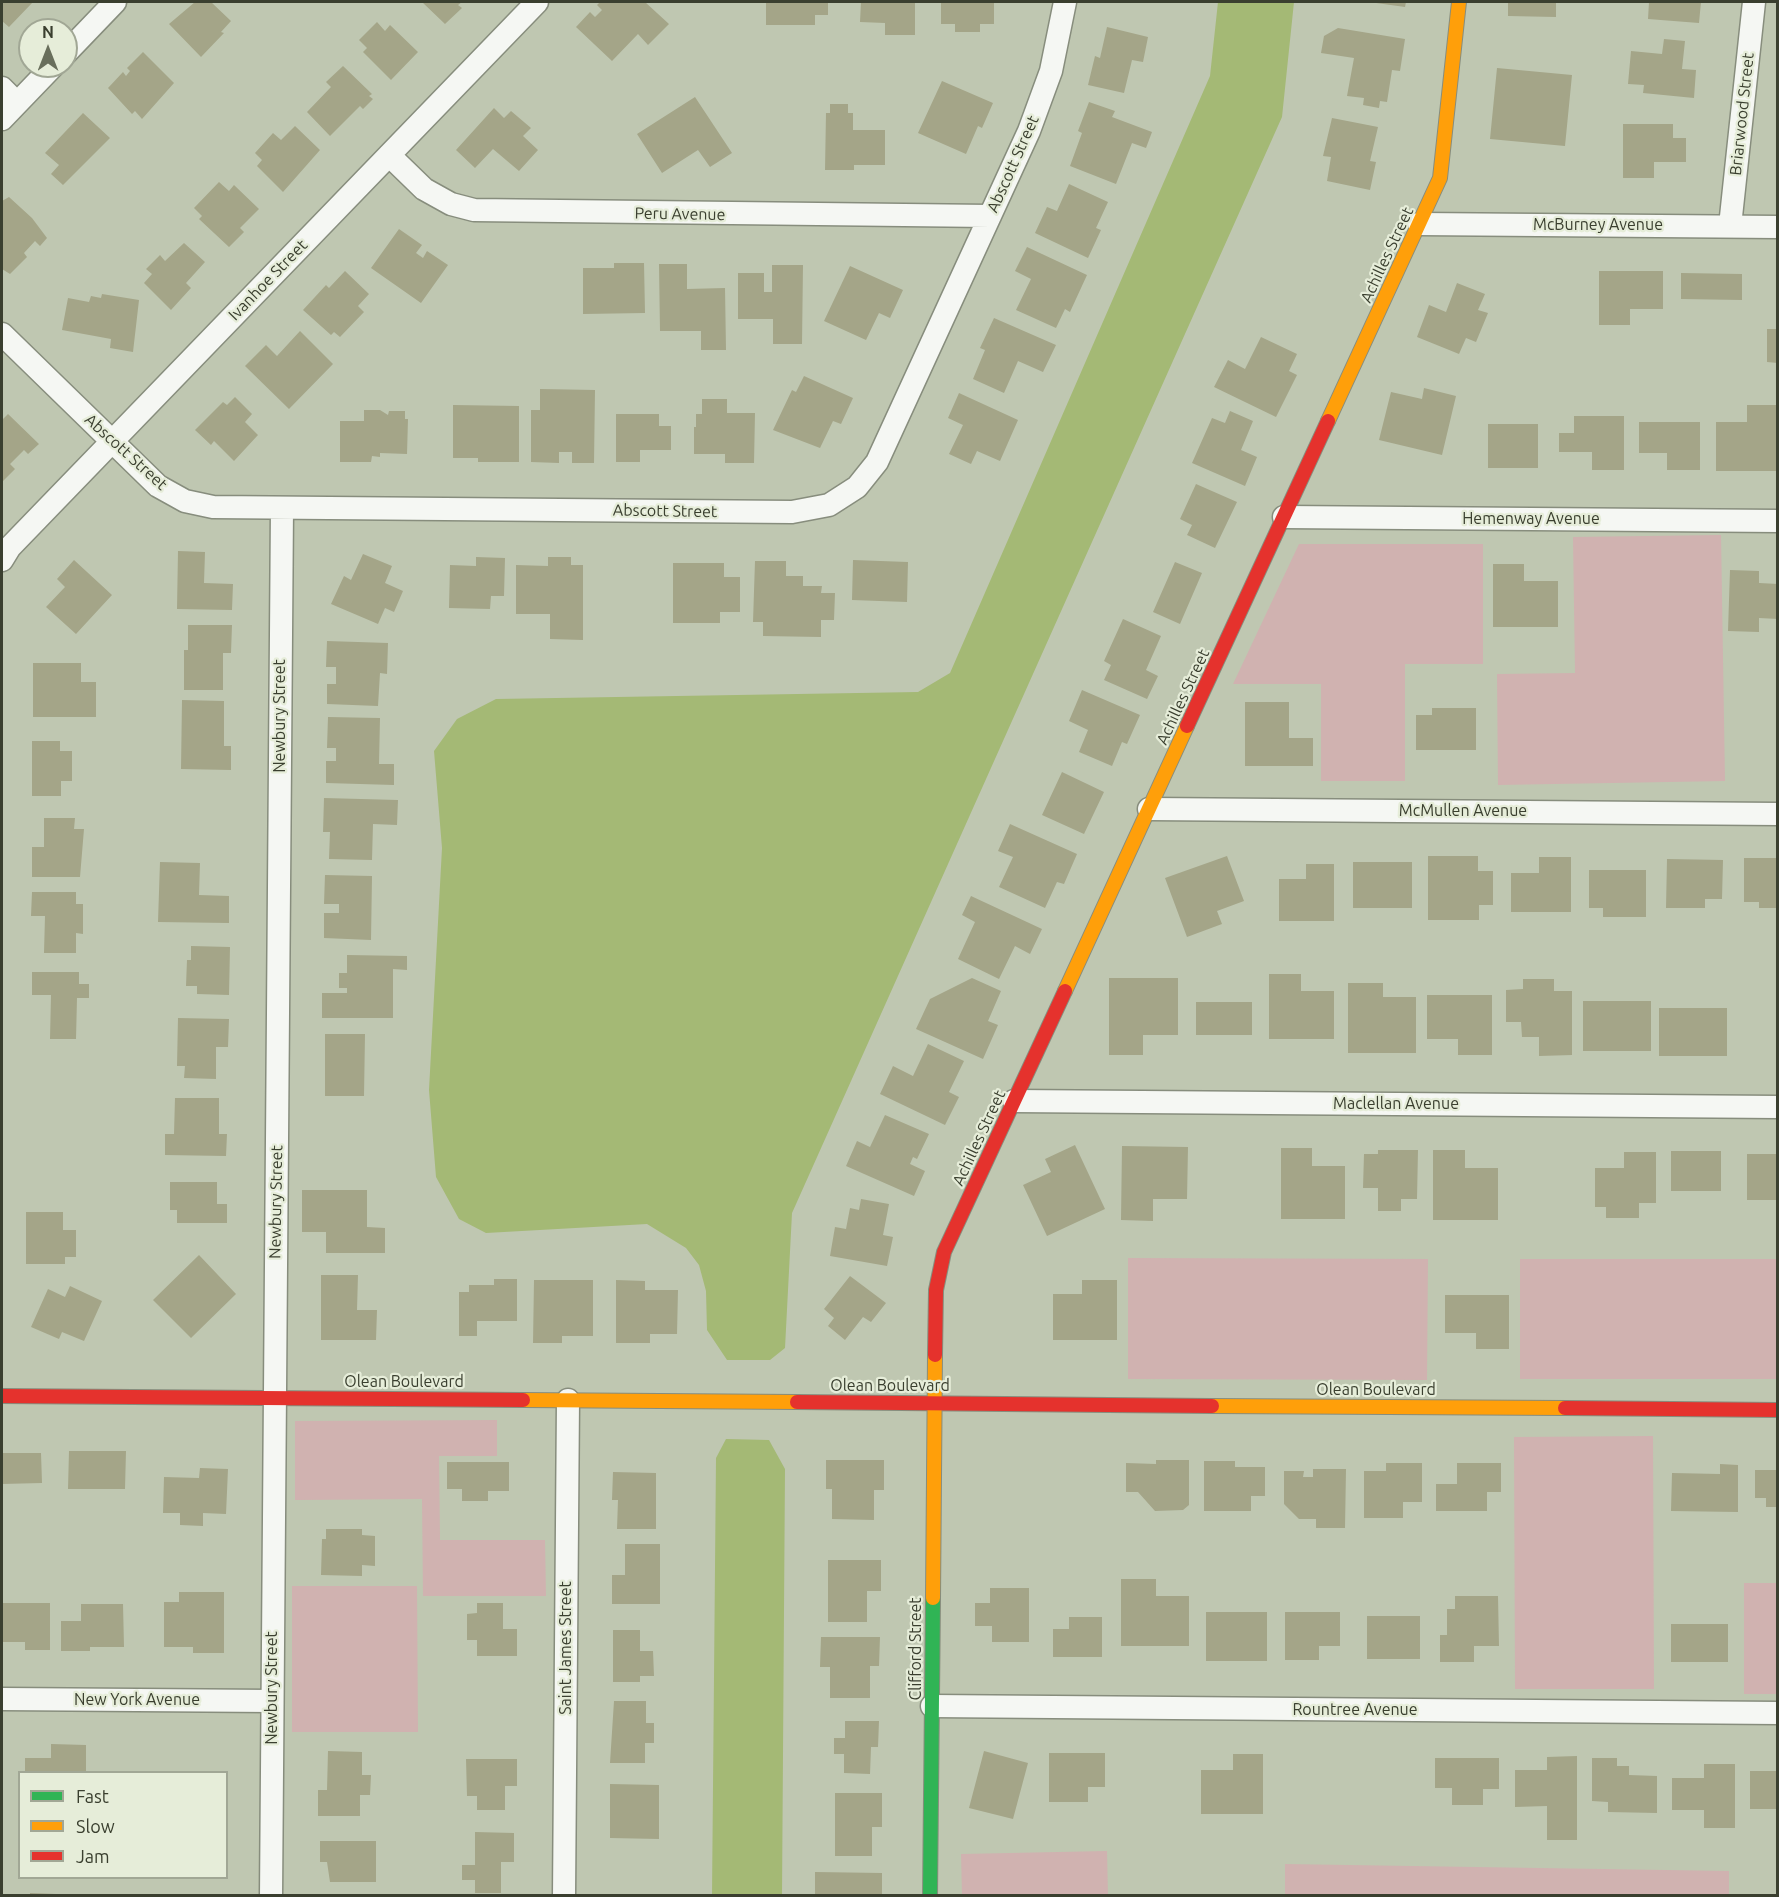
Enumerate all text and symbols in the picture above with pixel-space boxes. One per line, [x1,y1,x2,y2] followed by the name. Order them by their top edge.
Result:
[18,18,78,78] north arrow
[42,23,54,41] text: N
[1726,52,1758,176] street label: Briarwood Street
[983,112,1043,216] street label: Abscott Street
[634,204,726,224] street label: Peru Avenue
[1356,204,1418,306] street label: Achilles Street
[1533,215,1663,235] street label: McBurney Avenue
[225,236,311,324] street label: Ivanhoe Street
[81,410,171,494] street label: Abscott Street
[613,500,717,522] street label: Abscott Street
[1462,509,1600,529] street label: Hemenway Avenue
[1152,646,1214,748] street label: Achilles Street
[270,659,290,773] street label: Newbury Street
[1399,801,1527,821] street label: McMullen Avenue
[948,1087,1010,1189] street label: Achilles Street
[1333,1094,1459,1114] street label: Maclellan Avenue
[265,1145,287,1259] street label: Newbury Street
[344,1372,464,1392] street label: Olean Boulevard
[830,1376,950,1396] street label: Olean Boulevard
[1316,1380,1436,1400] street label: Olean Boulevard
[556,1581,576,1715] street label: Saint James Street
[906,1597,926,1701] street label: Clifford Street
[262,1631,282,1745] street label: Newbury Street
[74,1690,200,1710] street label: New York Avenue
[1292,1700,1418,1720] street label: Rountree Avenue
[18,1771,228,1879] legend
[76,1786,109,1806] text: Fast
[76,1816,115,1836] text: Slow
[76,1846,110,1866] text: Jam

